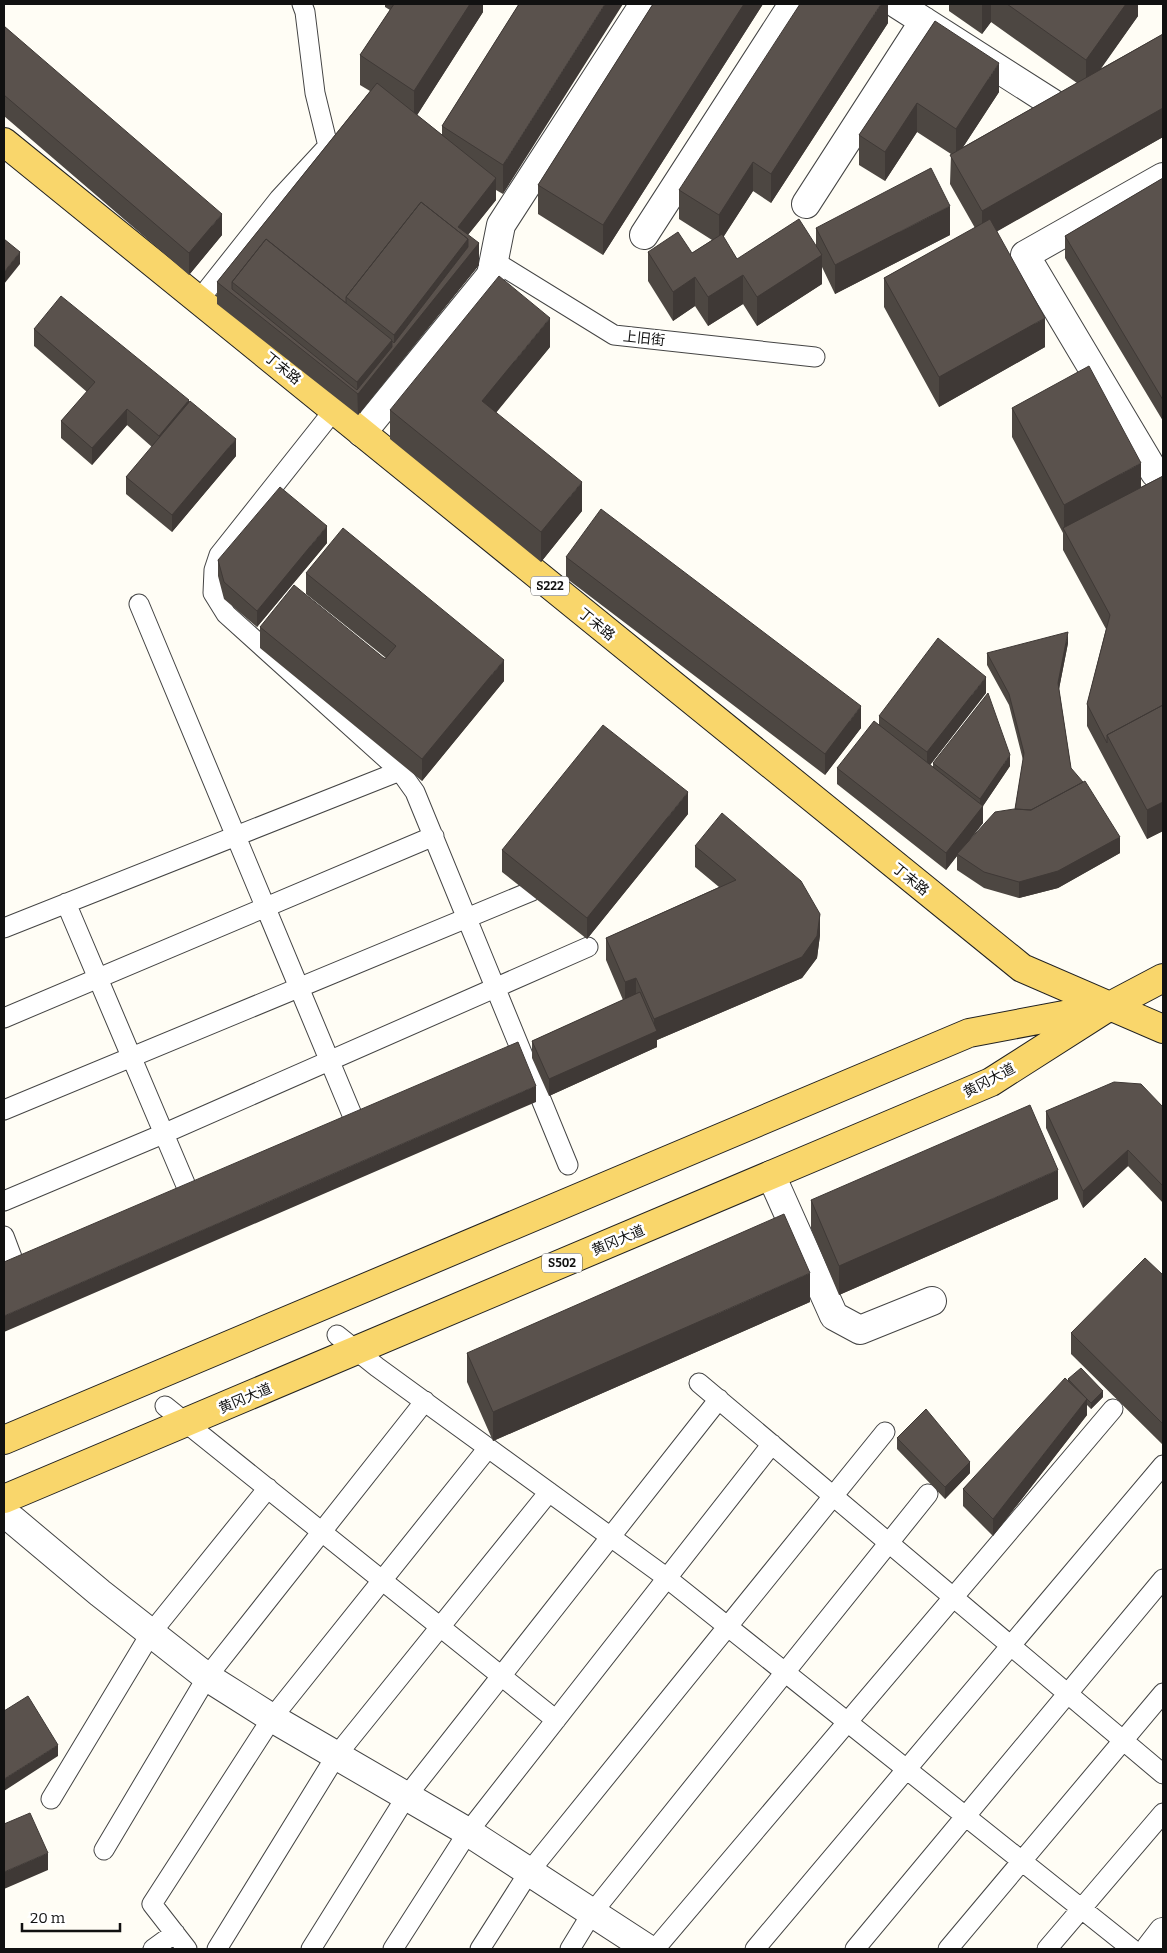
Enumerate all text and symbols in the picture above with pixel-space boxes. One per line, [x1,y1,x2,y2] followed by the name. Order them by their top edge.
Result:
[622,328,666,349] street label: 上旧街
[261,349,304,388] street label: 丁未路
[531,576,569,596] road number: S222
[575,605,618,644] street label: 丁未路
[889,860,932,899] street label: 丁未路
[961,1060,1018,1101] street label: 黄冈大道
[589,1222,647,1259] street label: 黄冈大道
[542,1254,582,1272] road number: S502
[216,1380,274,1417] street label: 黄冈大道
[22,1900,120,1932] scale bar
[30,1909,66,1927] text: 20 m

